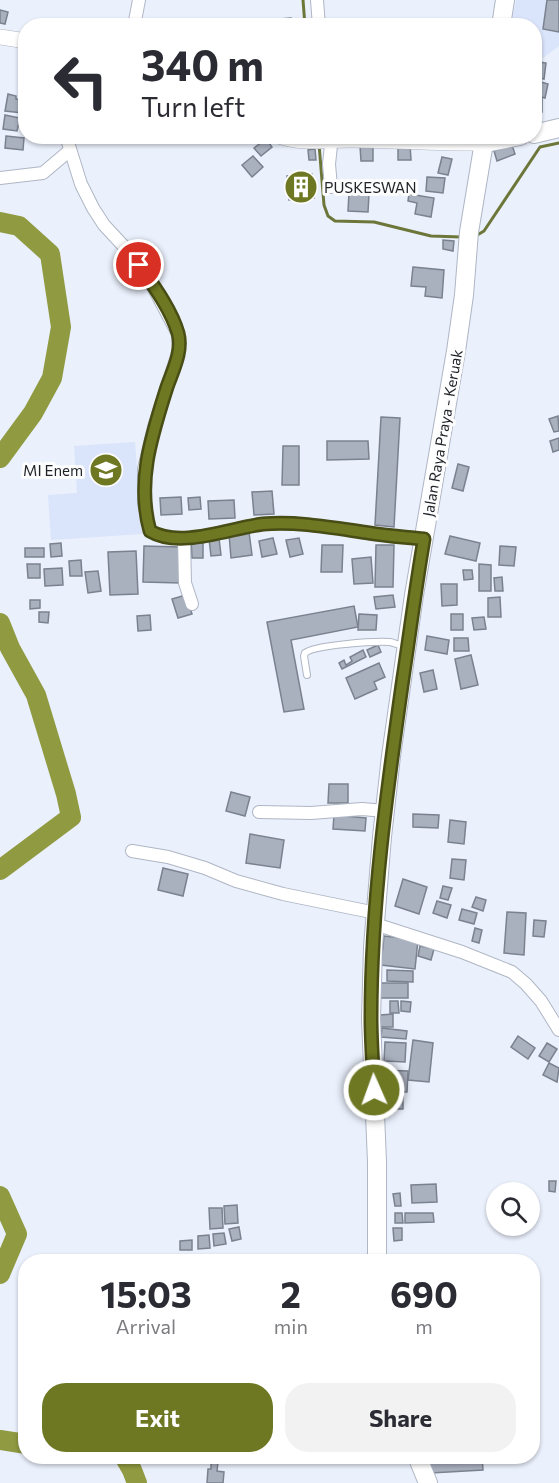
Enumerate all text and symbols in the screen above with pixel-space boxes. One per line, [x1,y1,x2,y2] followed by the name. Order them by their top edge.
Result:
[141,38,264,90] text: 340 m
[42,42,120,120] icon: left
[141,90,245,123] text: Turn left
[283,169,319,205] building icon: PUSKESWAN
[324,178,417,196] place label: PUSKESWAN
[113,239,164,290] pin
[122,248,155,281] icon: arrive
[418,348,466,518] street label: Jalan Raya Praya - Keruak
[88,452,124,488] school or university icon: MI Enem
[23,461,83,479] place label: MI Enem
[342,1058,406,1122] position arrow
[486,1182,540,1236] map controls
[486,1182,540,1236] button: search
[100,1271,192,1315] text: 15:03
[281,1271,301,1315] text: 2
[390,1271,458,1315] text: 690
[116,1314,176,1338] text: Arrival
[274,1314,308,1338] text: min
[415,1314,433,1338] text: m
[42,1383,273,1452] button: Exit
[285,1383,516,1452] button: Share

